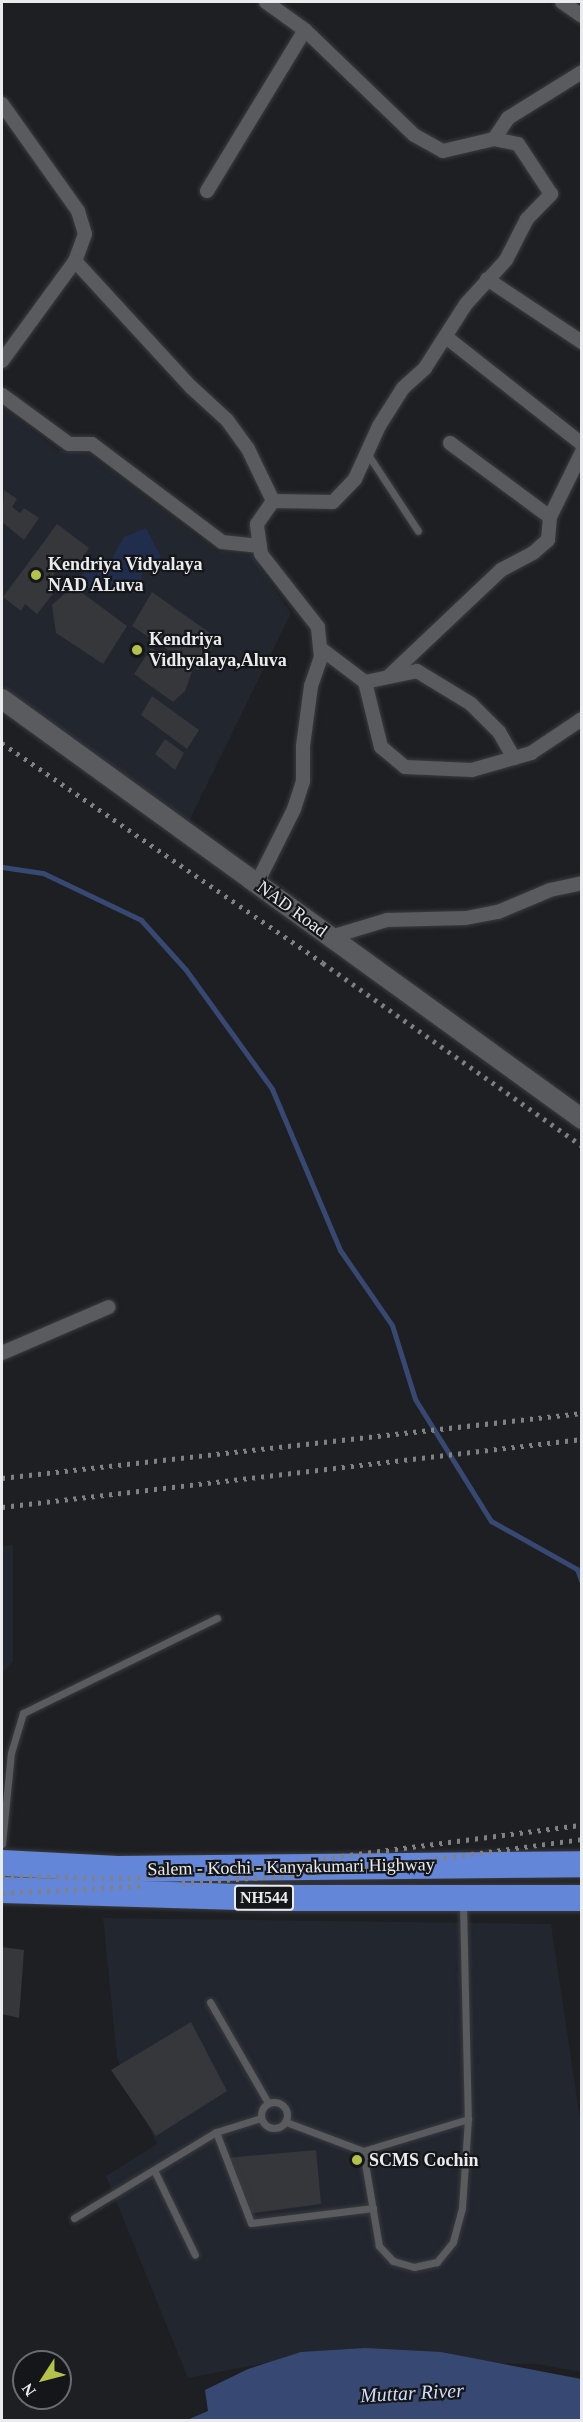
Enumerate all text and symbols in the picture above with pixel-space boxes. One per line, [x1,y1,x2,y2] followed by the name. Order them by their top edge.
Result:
[48,554,203,596] place label: Kendriya Vidyalaya NAD ALuva
[29,568,43,582] marker: Kendriya Vidyalaya NAD ALuva
[149,629,287,672] place label: Kendriya Vidhyalaya,Aluva
[130,643,144,657] marker: Kendriya Vidhyalaya,Aluva
[253,876,331,942] street label: NAD Road
[147,1854,435,1880] street label: Salem - Kochi - Kanyakumari Highway
[234,1885,294,1911] road number: NH544
[369,2149,479,2171] place label: SCMS Cochin
[350,2153,364,2167] marker: SCMS Cochin
[12,2350,72,2410] north arrow
[360,2378,464,2408] water label: Muttar River
[18,2380,39,2399] text: N

